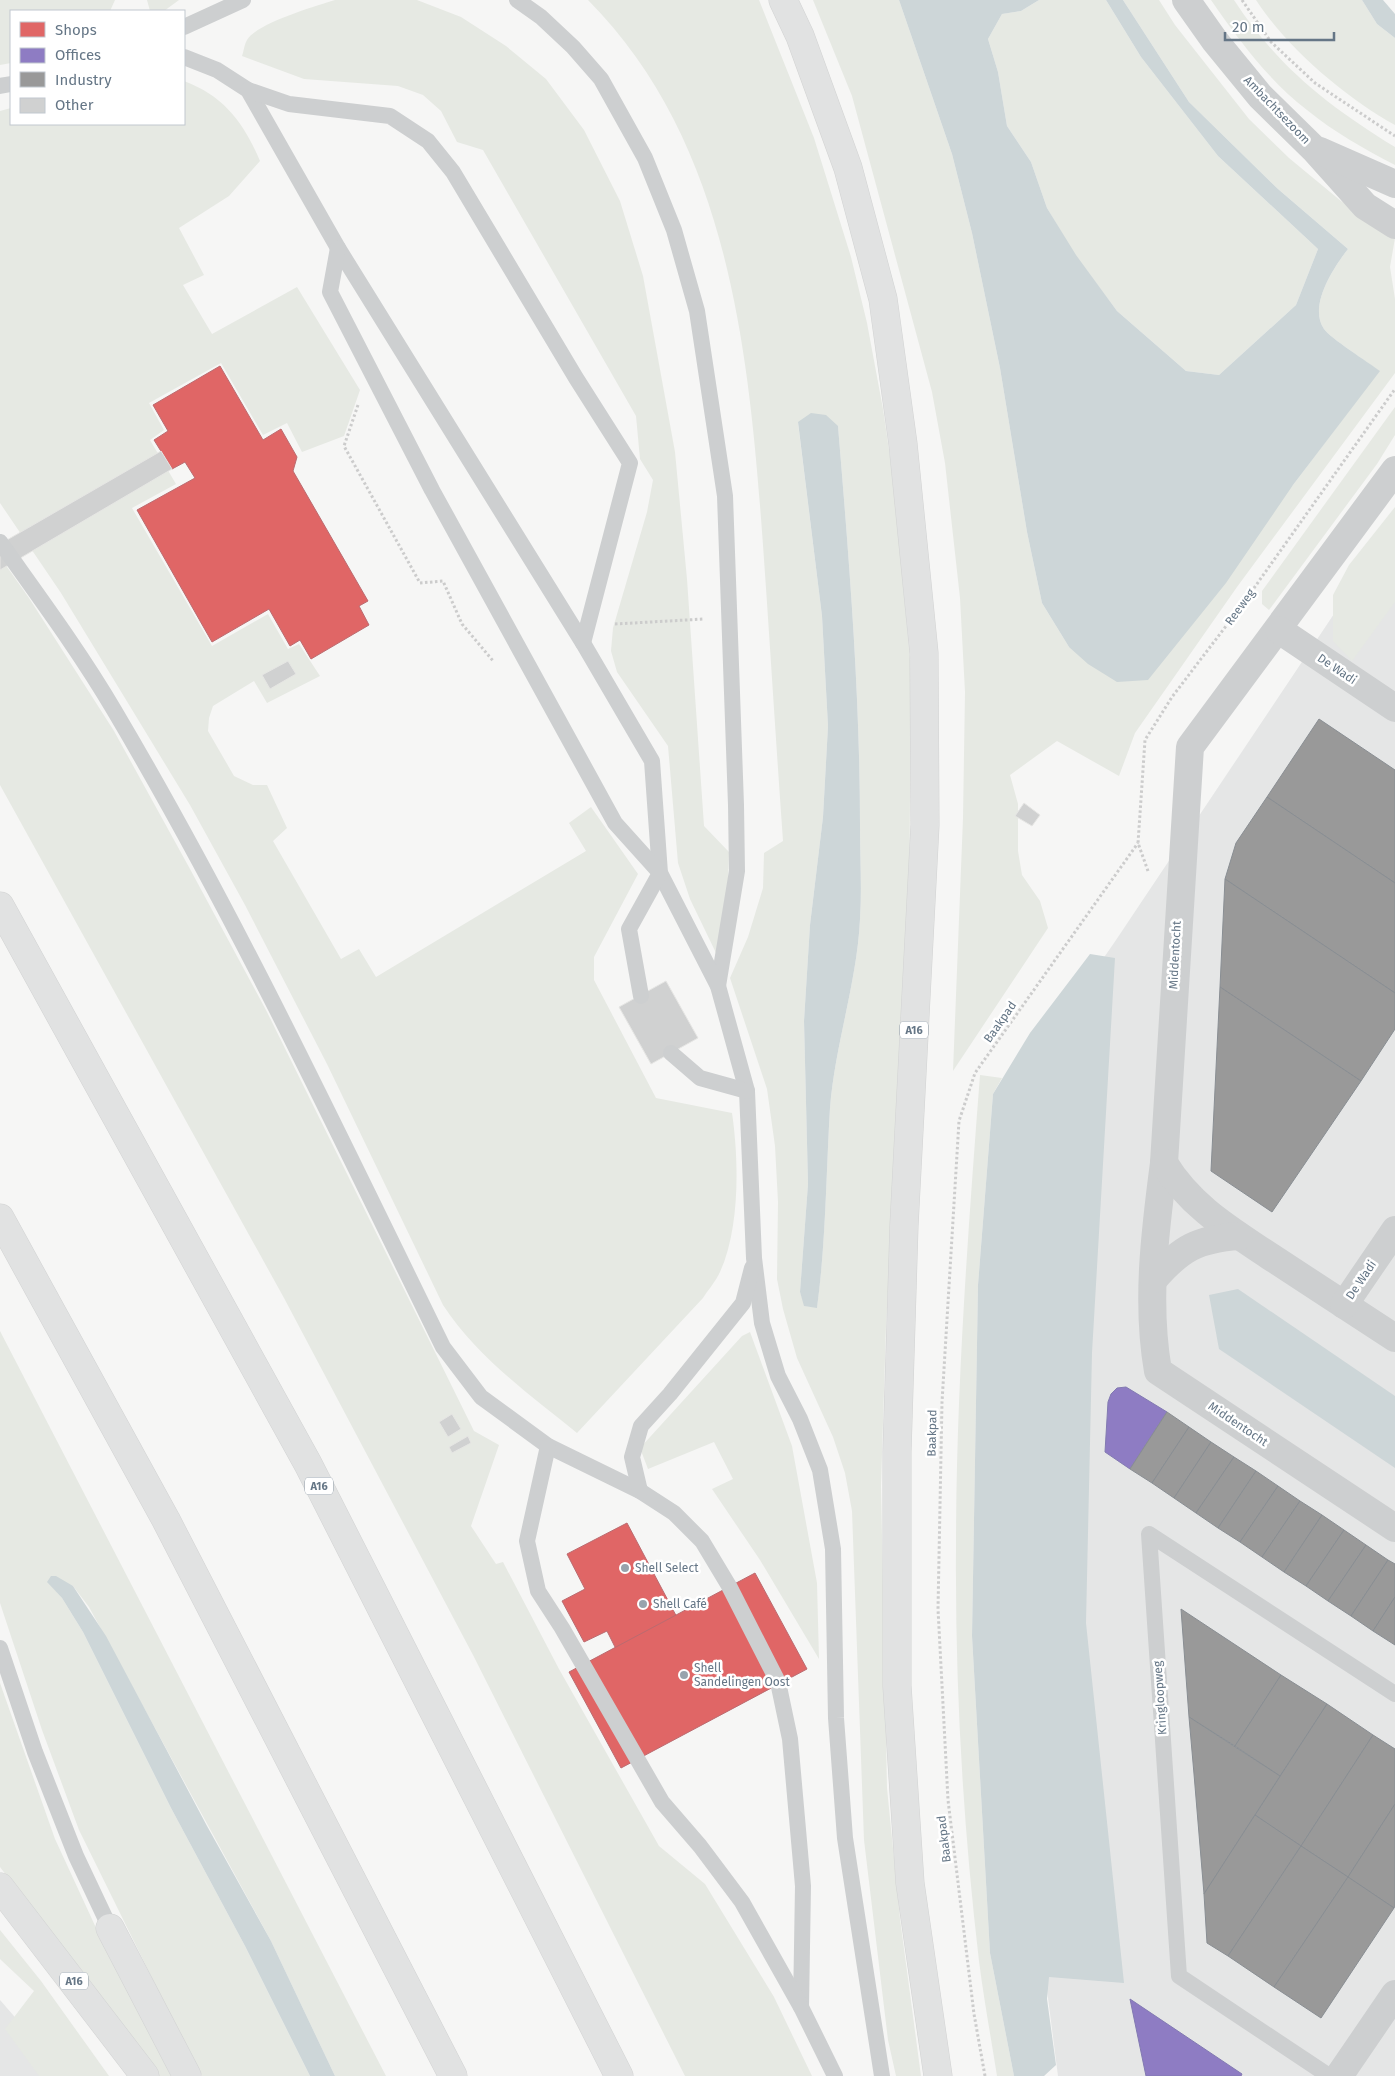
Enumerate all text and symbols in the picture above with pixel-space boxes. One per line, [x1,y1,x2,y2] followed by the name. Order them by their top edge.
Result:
[10,10,185,125] legend
[1225,10,1334,42] scale bar
[1232,18,1265,36] text: 20 m
[55,21,97,39] text: Shops
[55,46,101,64] text: Offices
[55,71,112,89] text: Industry
[1241,73,1313,147] street label: Ambachtsezoom
[55,96,94,114] text: Other
[1222,585,1258,628] street label: Reeweg
[1315,651,1359,687] street label: De Wadi
[1166,920,1184,990] street label: Middentocht
[981,999,1019,1045] street label: Baakpad
[900,1022,928,1038] road number: A16
[1343,1258,1379,1302] street label: De Wadi
[1206,1399,1271,1449] street label: Middentocht
[925,1409,939,1457] street label: Baakpad
[305,1478,333,1494] road number: A16
[635,1561,699,1575] place label: Shell Select
[619,1562,631,1574] marker: Shell Select
[653,1597,707,1611] place label: Shell Café
[637,1598,649,1610] marker: Shell Café
[1150,1660,1170,1736] street label: Kringloopweg
[694,1661,790,1689] place label: Shell Sandelingen Oost
[678,1669,690,1681] marker: Shell Sandelingen Oost
[934,1815,954,1863] street label: Baakpad
[60,1972,88,1990] road number: A16

